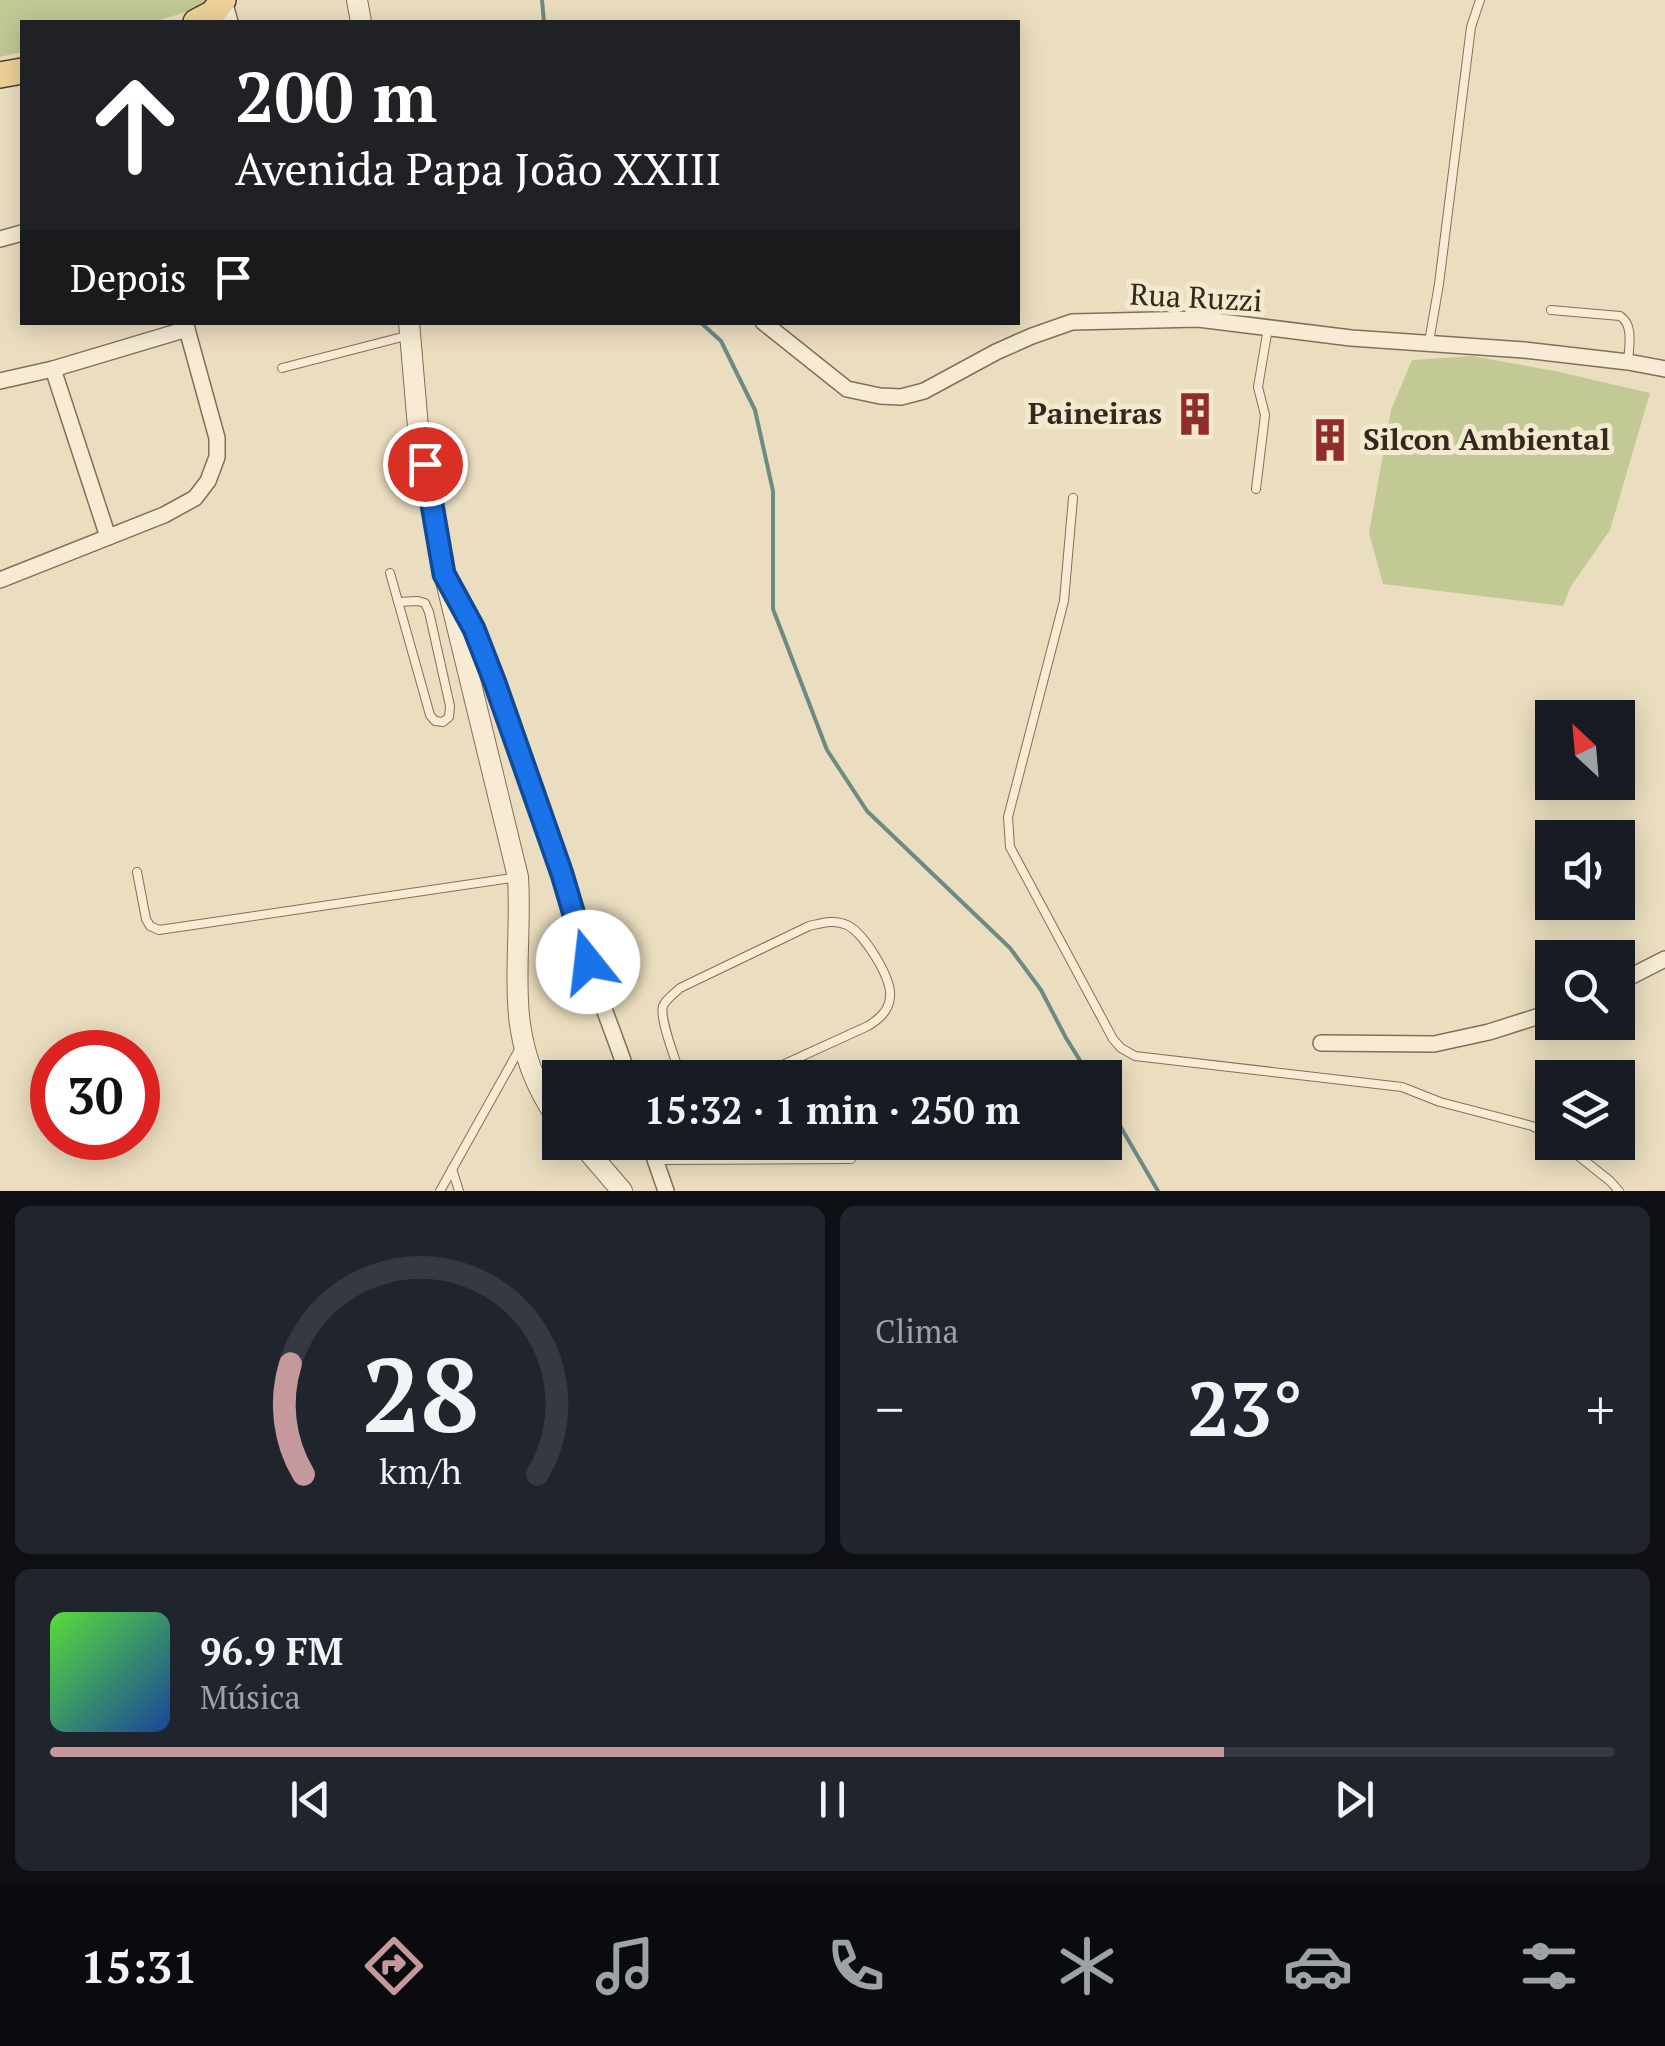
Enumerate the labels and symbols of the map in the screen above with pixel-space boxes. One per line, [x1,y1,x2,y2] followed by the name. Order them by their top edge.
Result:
[1129,274,1263,320] street label: Rua Ruzzi
[1171,390,1219,438] building icon: Paineiras
[1028,393,1162,433] place label: Paineiras
[1306,416,1354,464] building icon: Silcon Ambiental
[1363,419,1610,459] place label: Silcon Ambiental
[383,422,468,507] pin
[1535,700,1635,800] north arrow
[536,910,640,1014] position arrow
[30,1030,160,1160] speed limit sign: 30

